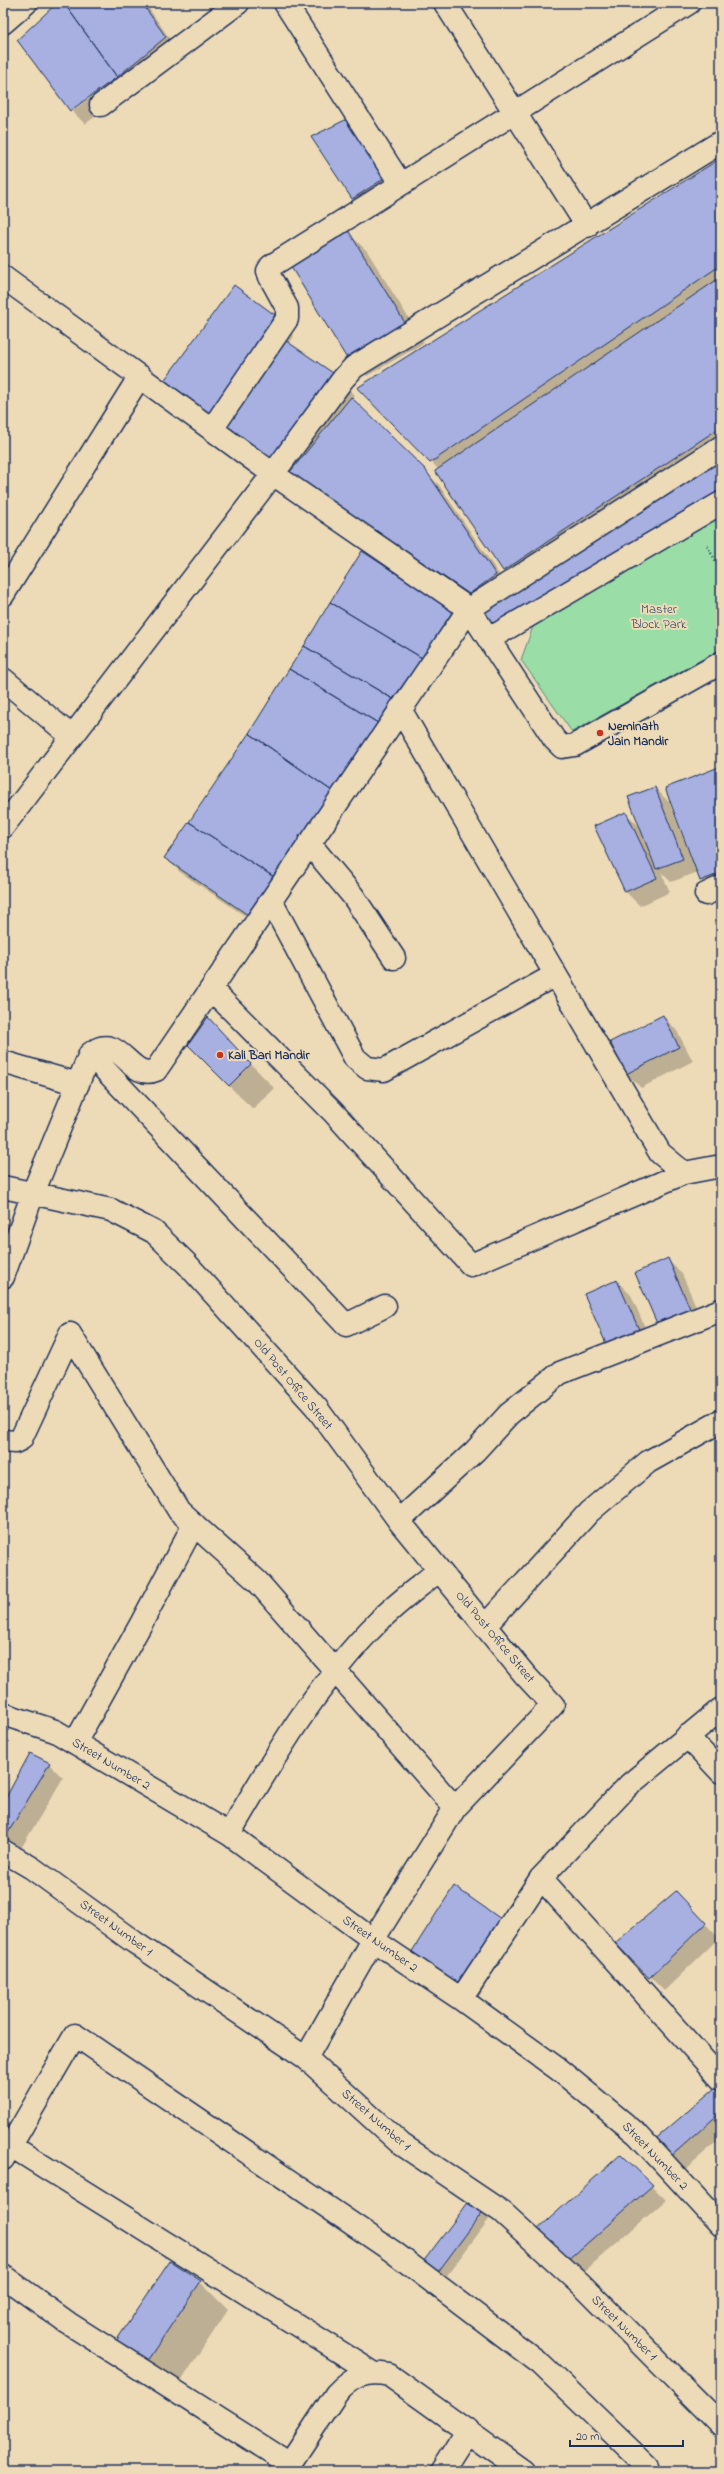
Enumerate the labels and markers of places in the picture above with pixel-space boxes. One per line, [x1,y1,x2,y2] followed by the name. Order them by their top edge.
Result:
[608,717,669,751] place label: Neminath Jain Mandir
[595,728,605,738] marker: Neminath Jain Mandir
[228,1046,310,1065] place label: Kali Bari Mandir
[215,1050,225,1060] marker: Kali Bari Mandir

